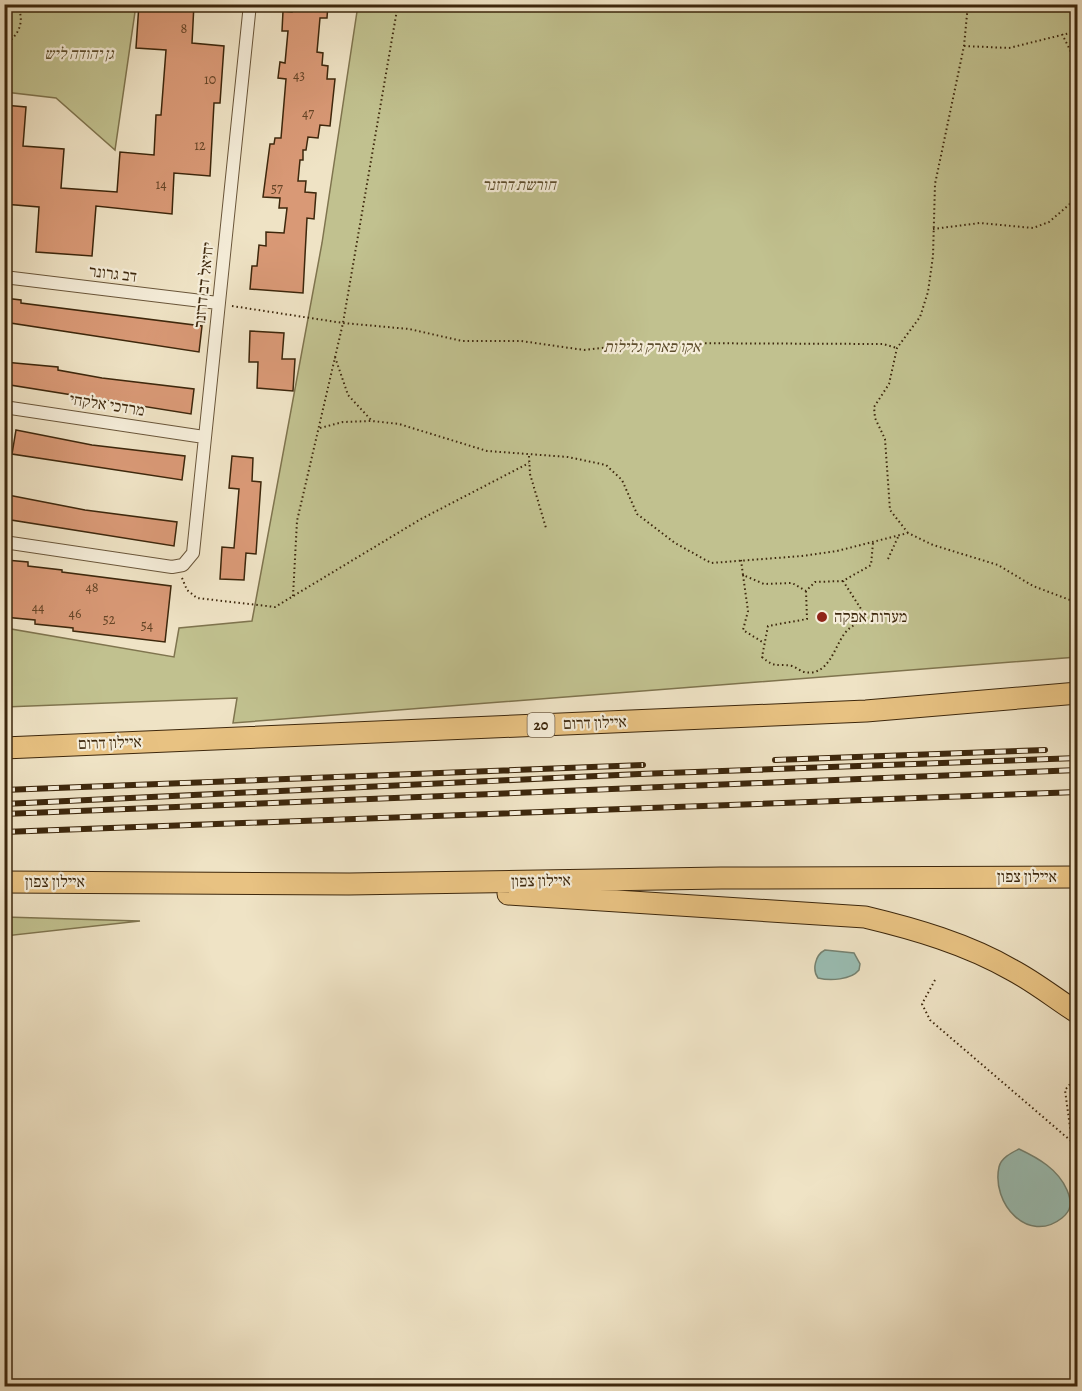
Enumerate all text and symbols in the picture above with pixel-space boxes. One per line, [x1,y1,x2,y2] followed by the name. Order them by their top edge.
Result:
[181,19,188,38] house number: 8
[44,43,115,65] park label: גן יהודה ליש
[293,66,305,85] house number: 43
[204,70,216,89] house number: 10
[302,104,314,123] house number: 47
[194,136,206,155] house number: 12
[482,174,557,196] park label: חורשת דרזנר
[155,175,167,194] house number: 14
[271,179,283,198] house number: 57
[189,241,219,329] street label: יחיאל דב דרזנר
[88,260,138,288] street label: דב גרונר
[603,336,702,358] park label: אקו פארק גלילות
[68,388,146,422] street label: מרדכי אלקחי
[85,578,99,597] house number: 48
[32,598,44,617] house number: 44
[69,604,81,623] house number: 46
[834,606,907,628] place label: מערות אפקה
[103,610,116,629] house number: 52
[815,610,829,624] marker: מערות אפקה
[141,616,153,635] house number: 54
[563,711,627,735] street label: איילון דרום
[528,713,554,737] road number: 20
[78,731,142,755] street label: איילון דרום
[997,866,1057,888] street label: איילון צפון
[511,869,571,893] street label: איילון צפון
[25,871,85,893] street label: איילון צפון

